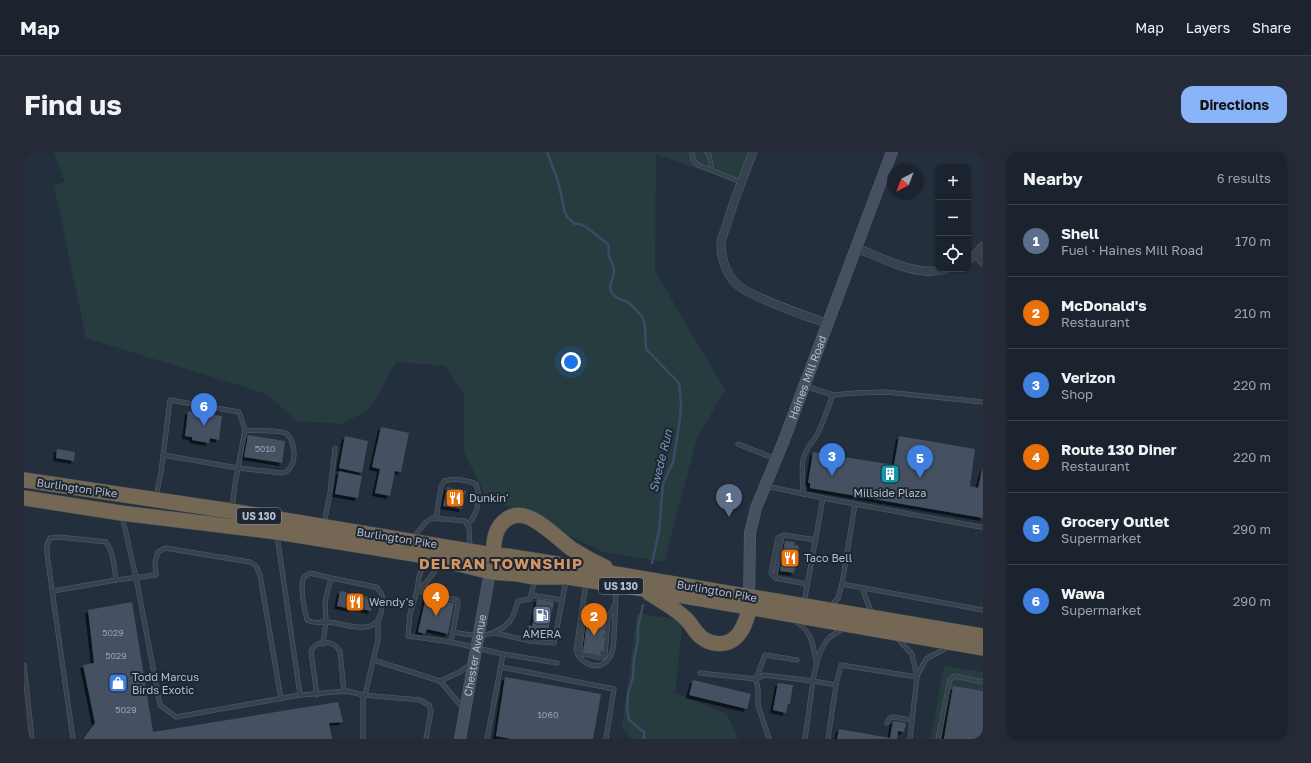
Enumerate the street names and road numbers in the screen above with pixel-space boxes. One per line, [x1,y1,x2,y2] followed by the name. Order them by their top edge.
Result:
[785,334,829,421] street label: Haines Mill Road
[36,475,118,500] street label: Burlington Pike
[237,508,281,524] road number: US 130
[356,525,438,550] street label: Burlington Pike
[676,577,758,604] street label: Burlington Pike
[599,578,643,594] road number: US 130
[461,613,488,697] street label: Chester Avenue

